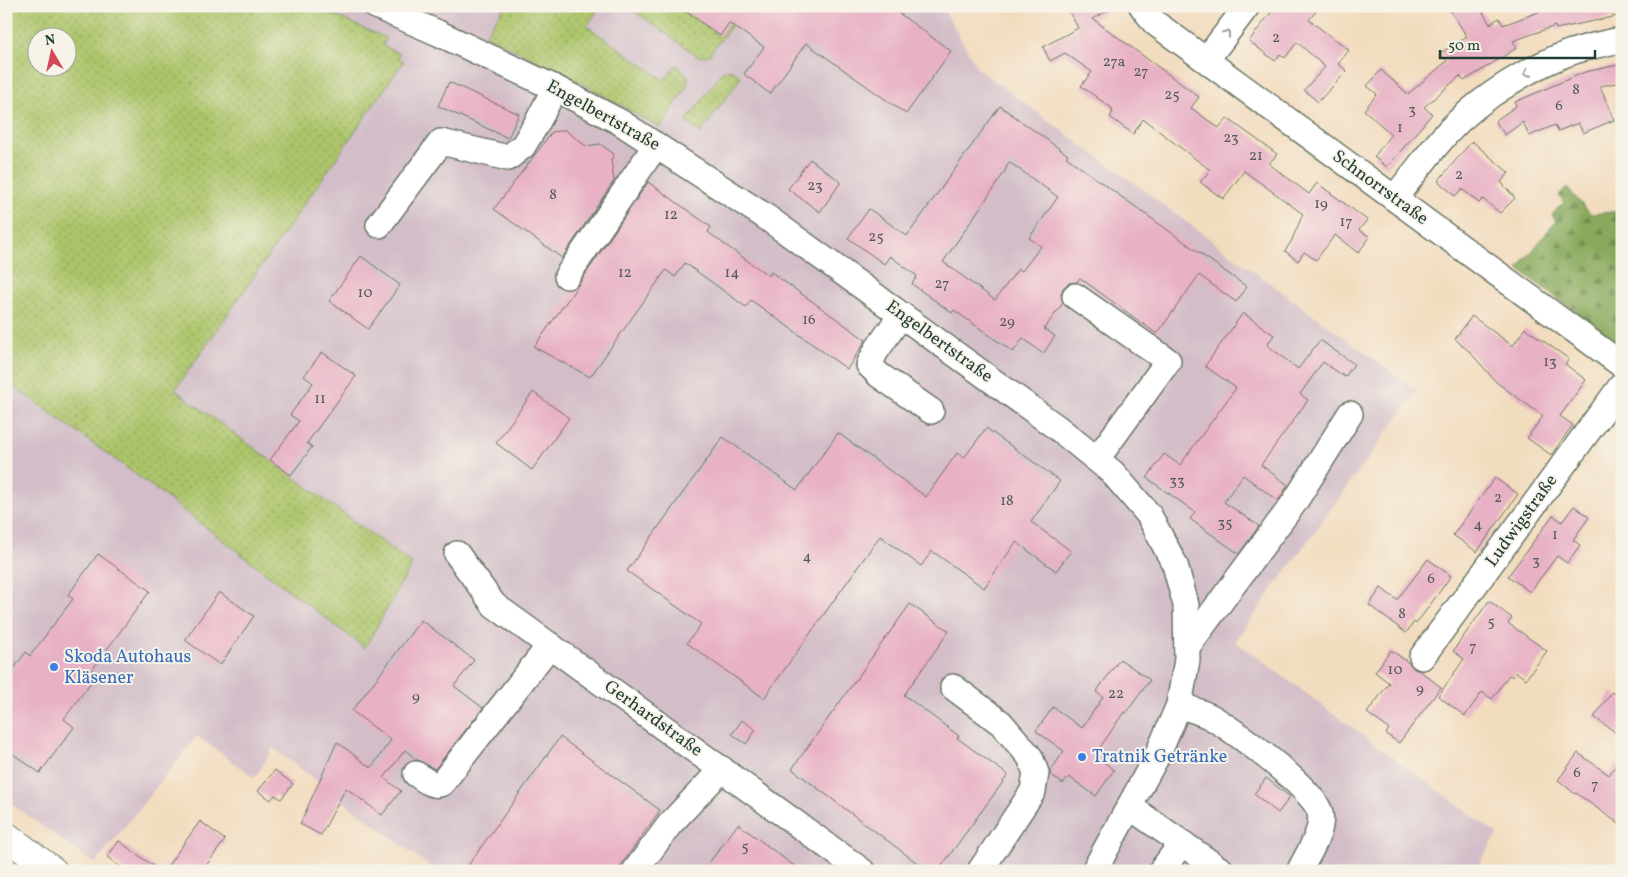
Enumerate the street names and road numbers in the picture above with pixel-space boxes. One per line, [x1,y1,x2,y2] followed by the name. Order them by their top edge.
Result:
[542,74,664,158] street label: Engelbertstraße
[1327,145,1433,231] street label: Schnorrstraße
[880,295,998,389] street label: Engelbertstraße
[1480,470,1564,572] street label: Ludwigstraße
[599,675,707,763] street label: Gerhardstraße

